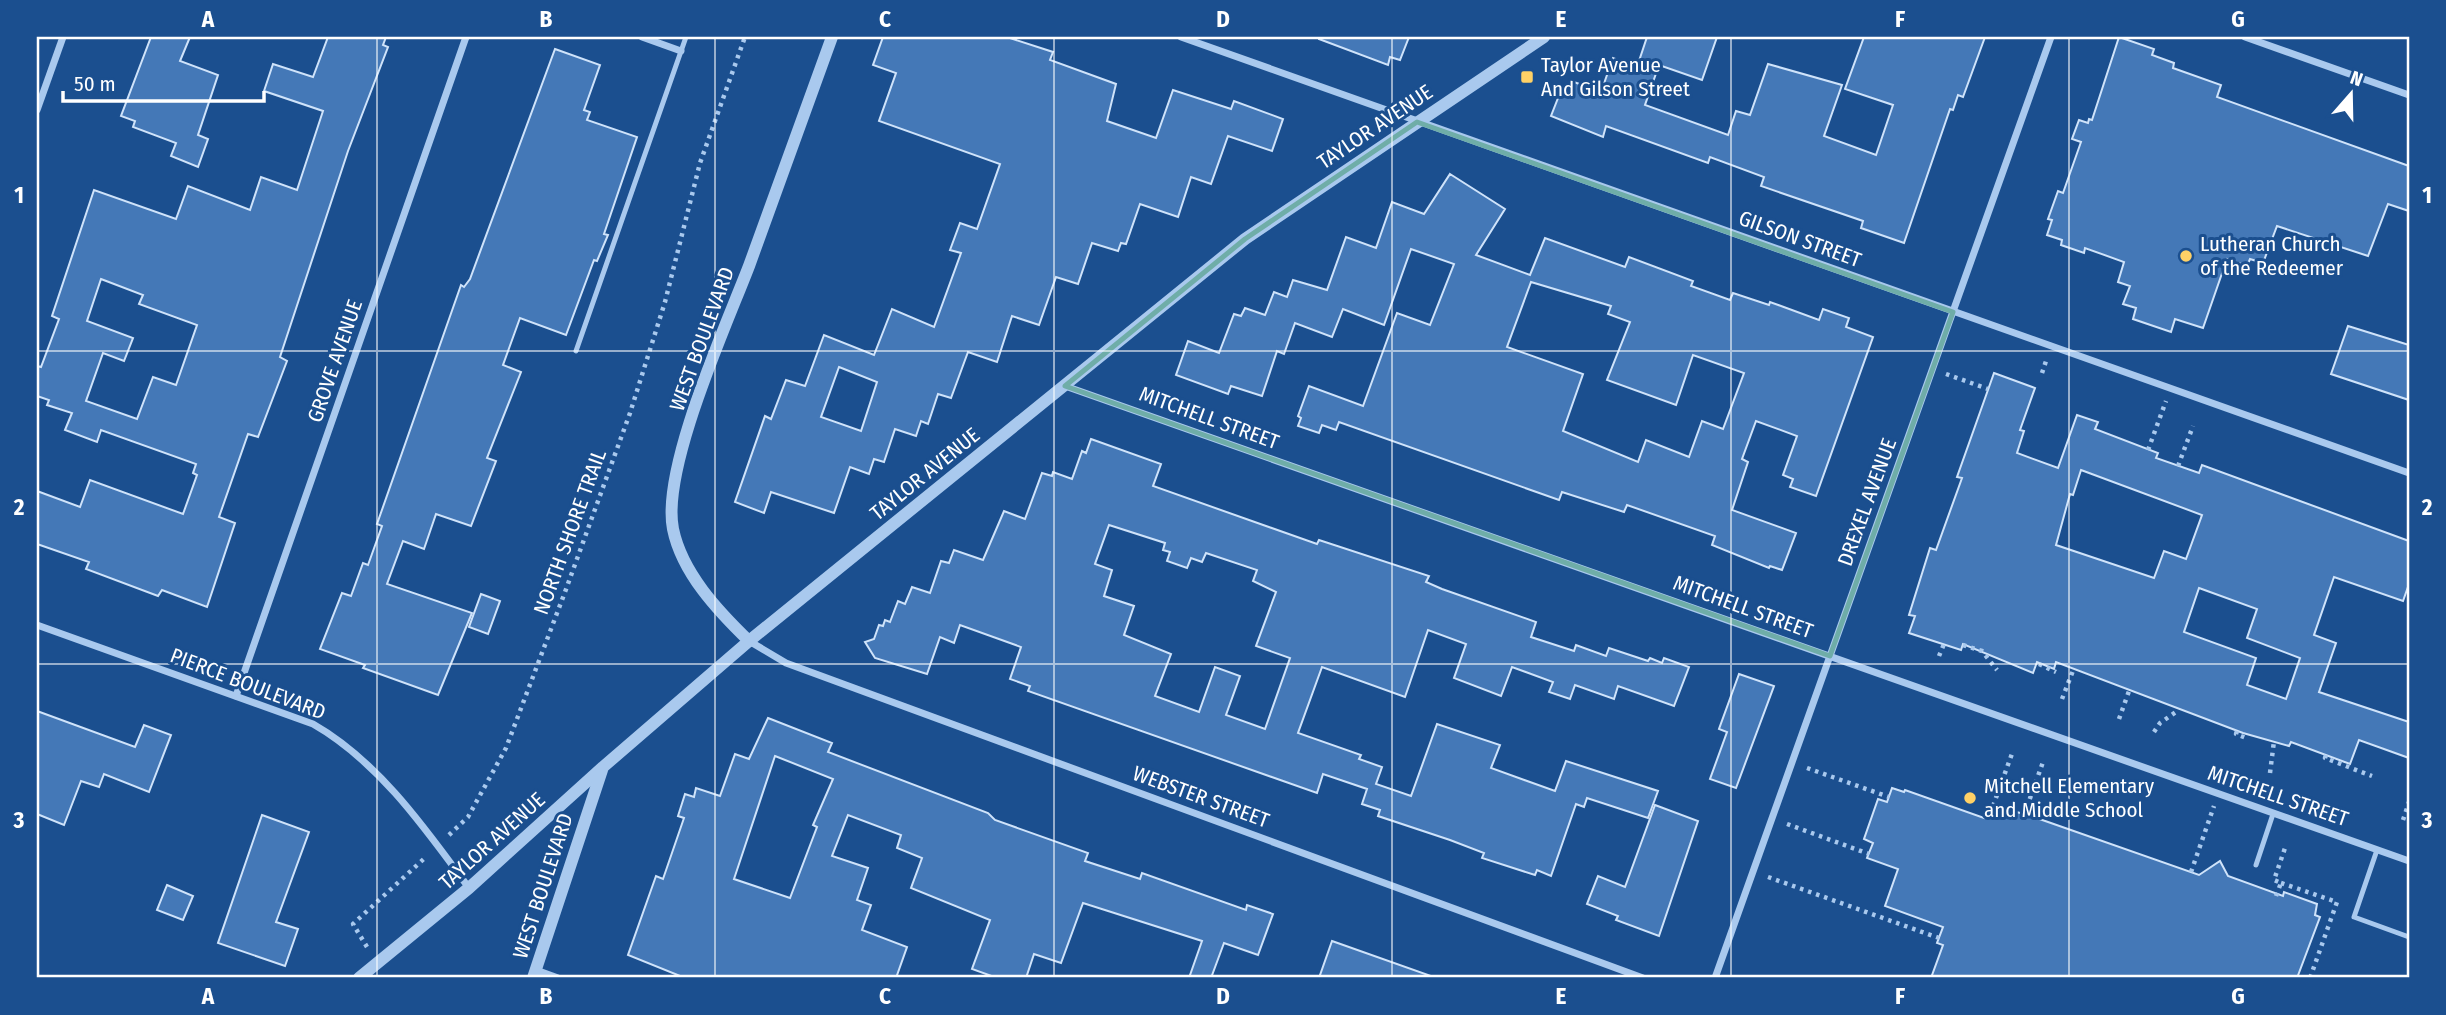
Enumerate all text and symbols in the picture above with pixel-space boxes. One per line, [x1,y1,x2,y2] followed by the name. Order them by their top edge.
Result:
[201,5,215,33] text: A
[540,5,553,33] text: B
[879,5,891,33] text: C
[1216,5,1230,33] text: D
[1556,5,1567,33] text: E
[1895,5,1905,33] text: F
[2231,5,2245,33] text: G
[1541,52,1690,102] place label: Taylor Avenue And Gilson Street
[63,60,264,104] scale bar
[2316,60,2386,130] north arrow
[2347,66,2366,91] text: N
[1519,69,1535,85] marker: Taylor Avenue And Gilson Street
[74,71,116,97] text: 50 m
[1312,79,1438,175] street label: TAYLOR AVENUE
[14,181,24,209] text: 1
[2422,181,2432,209] text: 1
[1735,205,1865,273] street label: GILSON STREET
[2200,231,2344,281] place label: Lutheran Church of the Redeemer
[2178,248,2194,264] marker: Lutheran Church of the Redeemer
[664,263,740,415] street label: WEST BOULEVARD
[302,296,368,426] street label: GROVE AVENUE
[1136,381,1283,455] street label: MITCHELL STREET
[865,422,985,526] street label: TAYLOR AVENUE
[1832,434,1902,569] street label: DREXEL AVENUE
[528,445,612,618] street label: NORTH SHORE TRAIL
[13,493,25,521] text: 2
[2421,493,2433,521] text: 2
[1670,570,1817,644] street label: MITCHELL STREET
[167,642,329,726] street label: PIERCE BOULEVARD
[1129,760,1273,834] street label: WEBSTER STREET
[2204,760,2352,832] street label: MITCHELL STREET
[1984,773,2155,823] place label: Mitchell Elementary and Middle School
[434,787,550,895] street label: TAYLOR AVENUE
[1962,790,1978,806] marker: Mitchell Elementary and Middle School
[13,806,25,834] text: 3
[2421,806,2433,834] text: 3
[507,810,579,962] street label: WEST BOULEVARD
[201,982,215,1010] text: A
[540,982,553,1010] text: B
[879,982,891,1010] text: C
[1216,982,1230,1010] text: D
[1556,982,1567,1010] text: E
[1895,982,1905,1010] text: F
[2231,982,2245,1010] text: G

